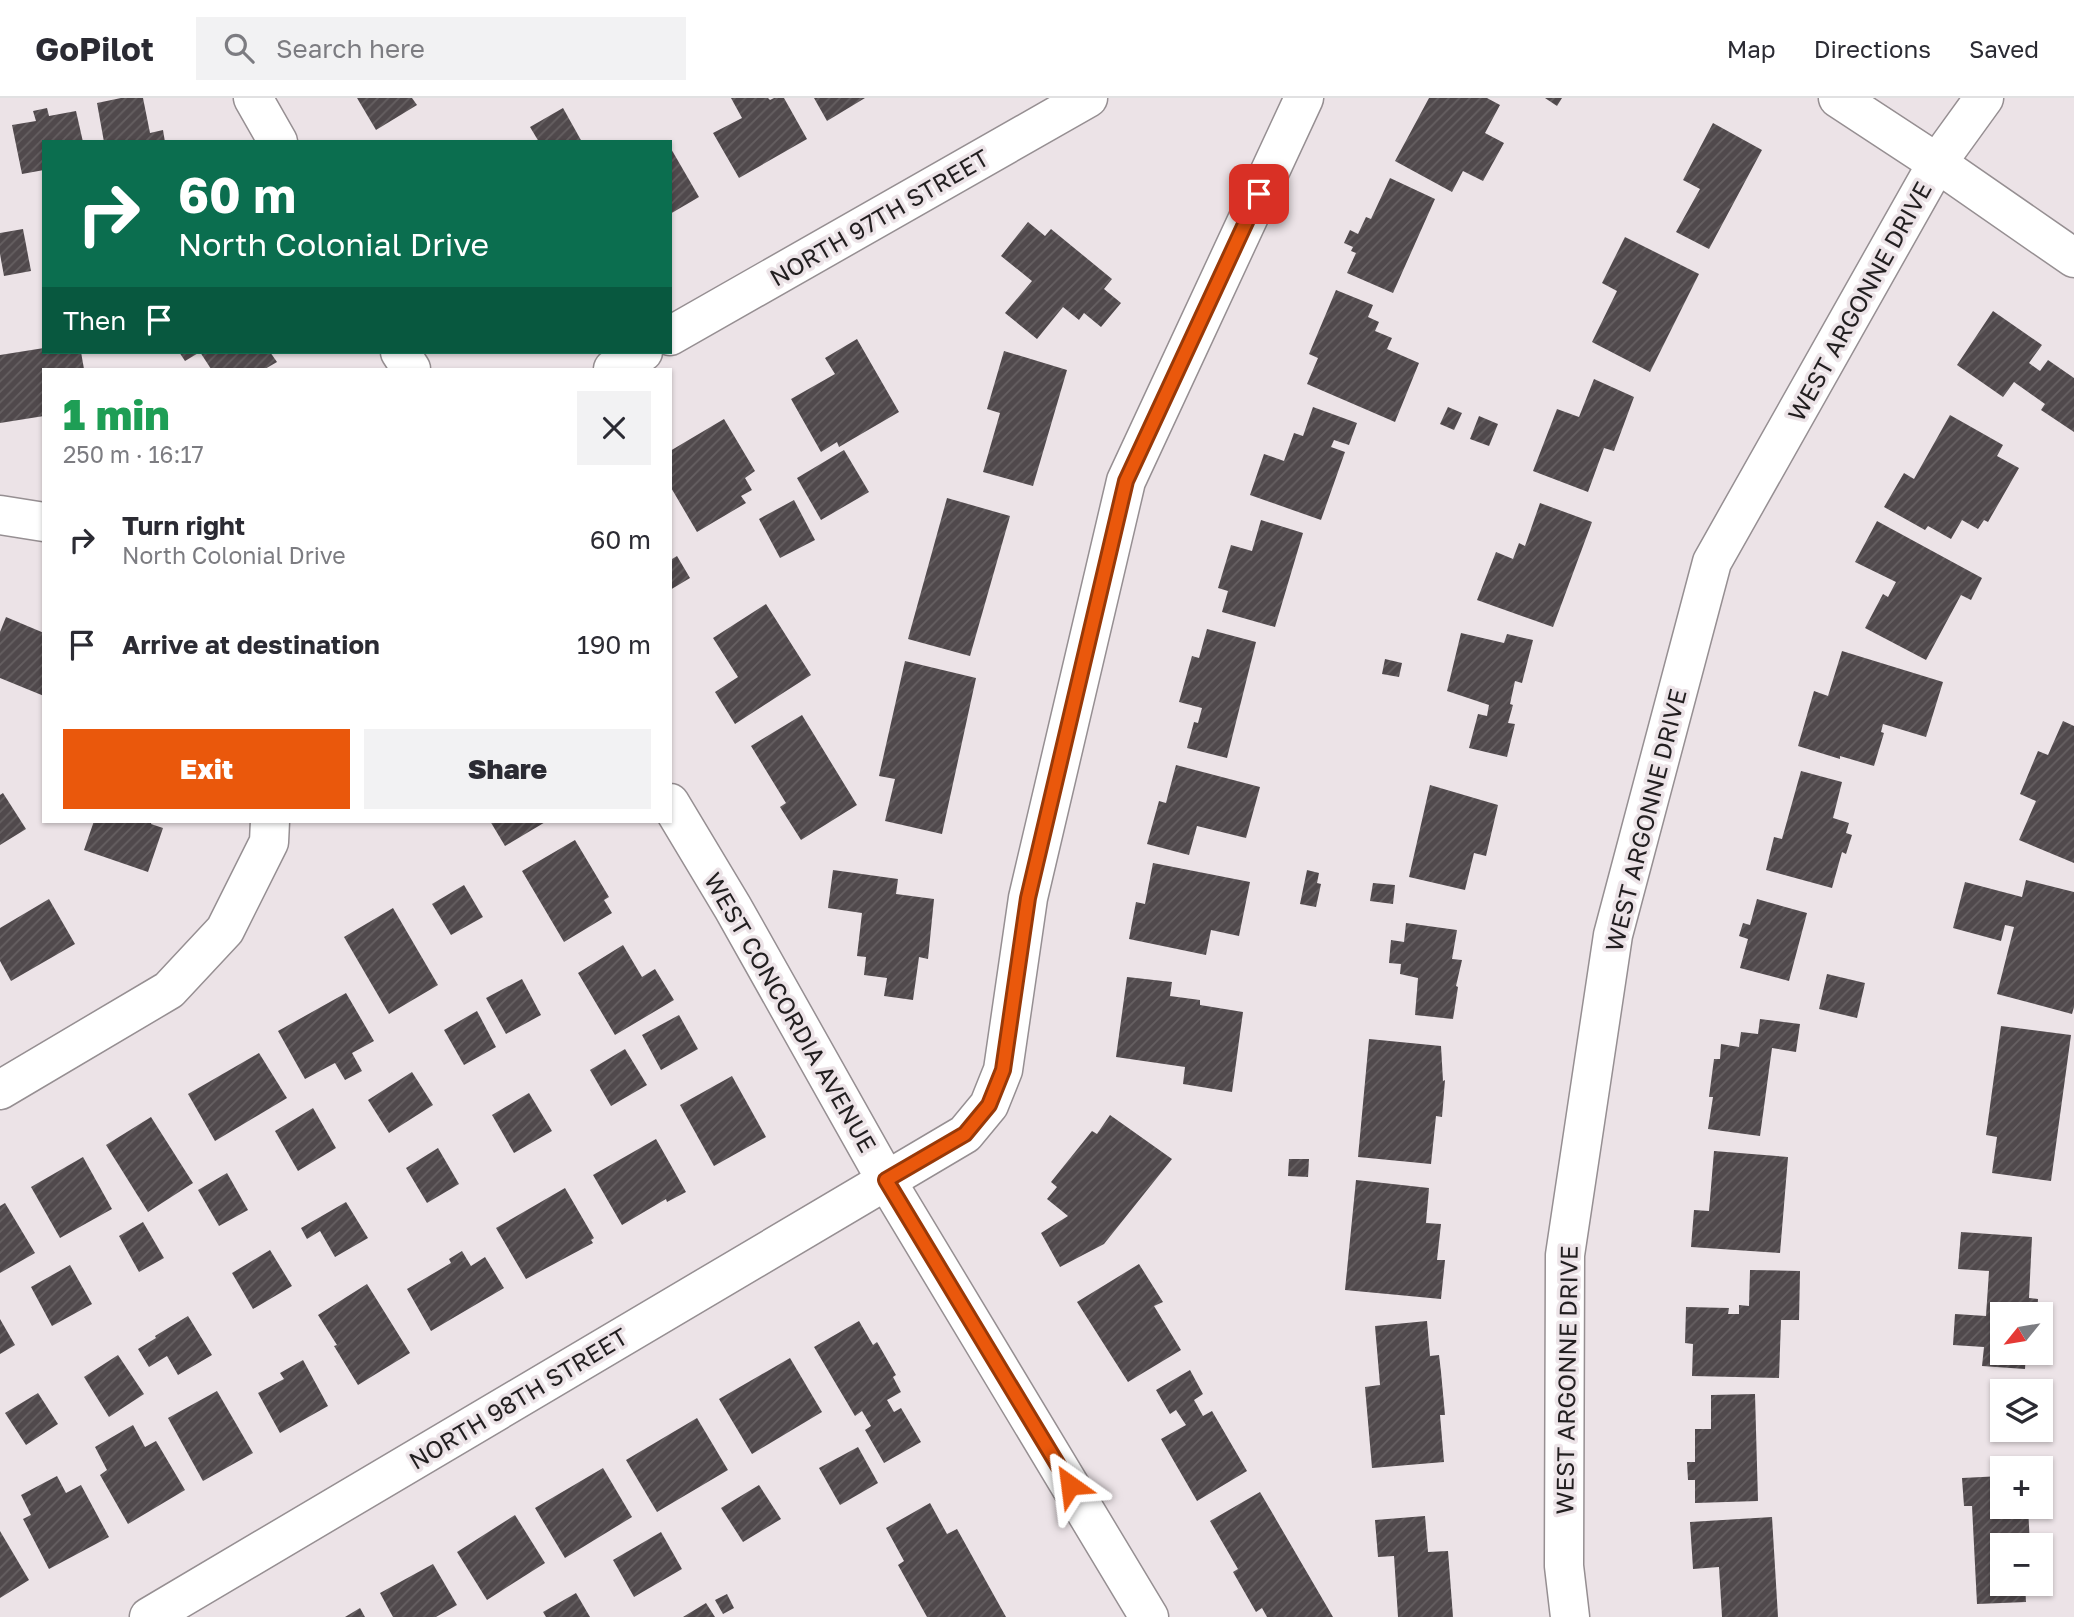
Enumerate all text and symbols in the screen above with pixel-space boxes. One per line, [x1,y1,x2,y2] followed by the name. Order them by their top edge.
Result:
[196,17,686,80] search box
[35,29,154,68] text: GoPilot
[220,29,258,67] icon: search
[276,33,425,64] text: Search here
[1727,34,1776,63] text: Map
[1814,34,1931,63] text: Directions
[1969,34,2039,63] text: Saved
[764,142,994,292] street label: NORTH 97TH STREET
[1229,164,1289,224] pin
[178,165,296,224] text: 60 m
[63,168,154,259] icon: right
[1240,175,1278,213] icon: arrive
[1781,176,1937,426] street label: WEST ARGONNE DRIVE
[178,225,489,263] text: North Colonial Drive
[140,301,178,339] icon: arrive
[63,305,126,336] text: Then
[63,389,170,439] text: 1 min
[577,391,651,465] button: close
[63,440,204,468] text: 250 m · 16:17
[122,510,245,541] text: Turn right
[63,521,101,559] icon: right
[590,524,651,555] text: 60 m
[122,541,346,569] text: North Colonial Drive
[63,626,101,664] icon: arrive
[122,629,380,660] text: Arrive at destination
[577,629,651,660] text: 190 m
[1598,686,1692,954] street label: WEST ARGONNE DRIVE
[63,729,350,809] button: Exit
[364,729,651,809] button: Share
[699,867,883,1157] street label: WEST CONCORDIA AVENUE
[1549,1245,1583,1515] street label: WEST ARGONNE DRIVE
[1990,1302,2053,1365] north arrow
[1990,1302,2053,1596] map controls
[403,1321,633,1475] street label: NORTH 98TH STREET
[1990,1379,2053,1442] button: layers
[1033,1448,1107,1522] position arrow
[1990,1456,2053,1519] button: +
[1990,1533,2053,1596] button: −

